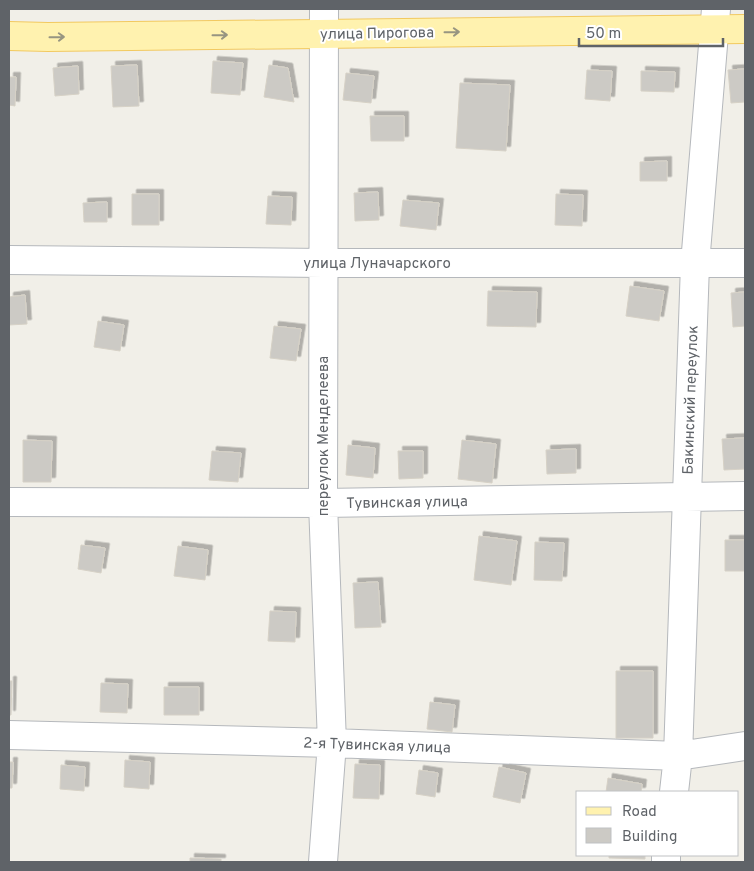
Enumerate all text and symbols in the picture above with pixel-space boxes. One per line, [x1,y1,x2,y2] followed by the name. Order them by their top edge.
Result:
[579,15,723,47] scale bar
[320,24,434,45] street label: улица Пирогова
[586,25,621,44] text: 50 m
[444,27,460,37] one-way arrow
[212,30,228,40] one-way arrow
[49,32,65,42] one-way arrow
[303,255,451,274] street label: улица Луначарского
[679,325,704,475] street label: Бакинский переулок
[315,356,334,516] street label: переулок Менделеева
[346,493,468,514] street label: Тувинская улица
[303,734,451,759] street label: 2-я Тувинская улица
[576,791,739,856] legend
[622,803,657,822] text: Road
[622,828,677,847] text: Building

